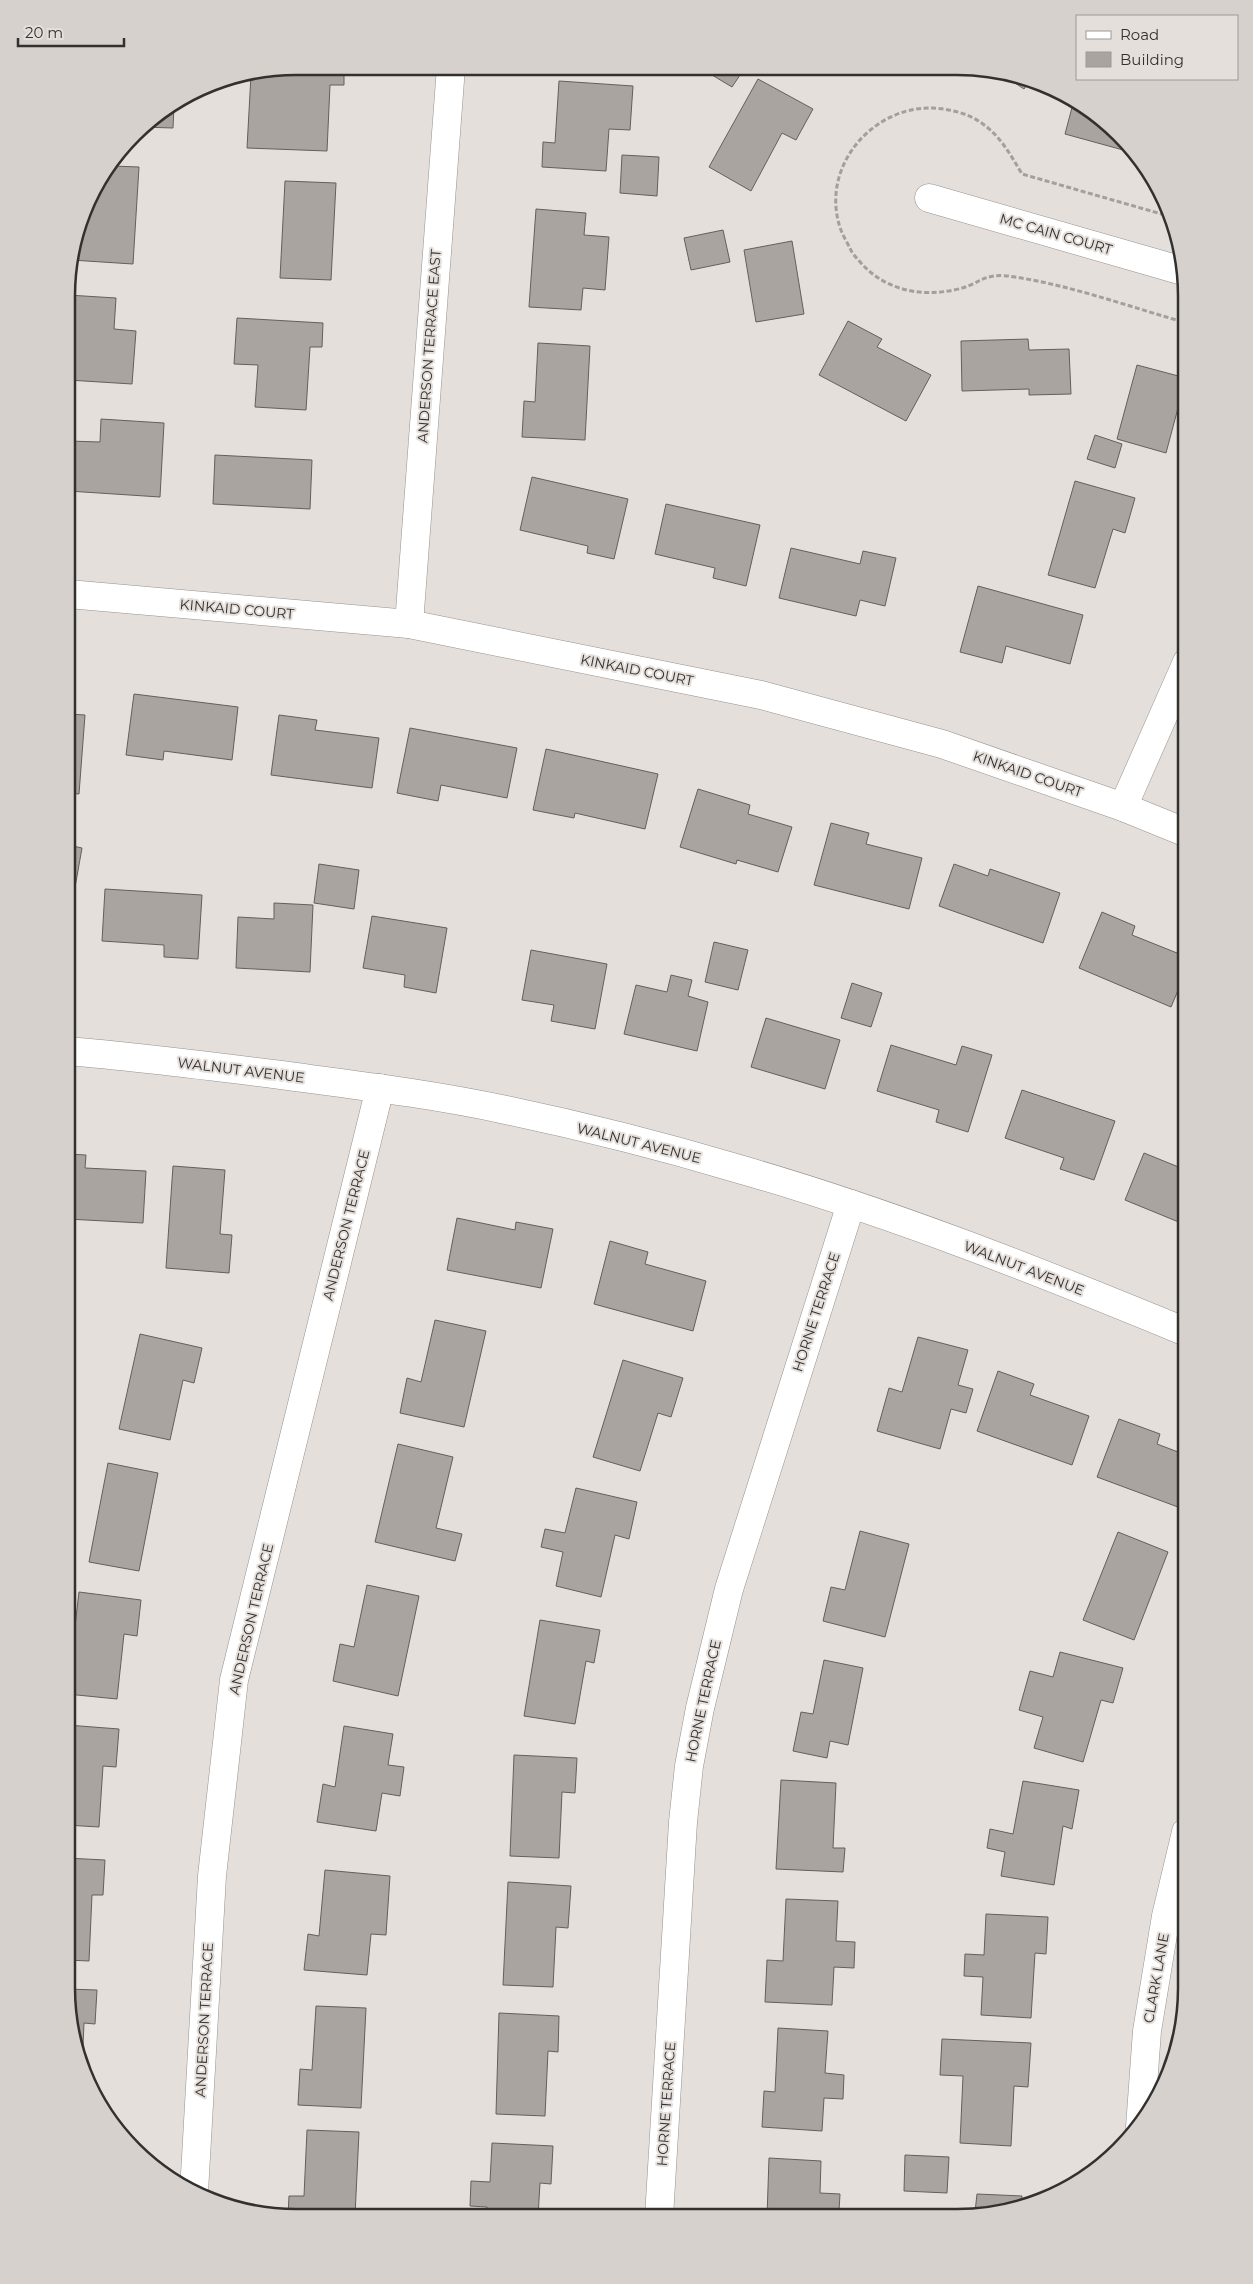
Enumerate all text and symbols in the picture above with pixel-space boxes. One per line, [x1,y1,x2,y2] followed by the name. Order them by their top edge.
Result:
[18,15,124,47] scale bar
[1076,15,1238,80] legend
[25,23,63,42] text: 20 m
[1120,25,1159,44] text: Road
[1120,50,1184,69] text: Building
[998,209,1114,259] street label: MC CAIN COURT
[413,248,445,444] street label: ANDERSON TERRACE EAST
[179,595,295,623] street label: KINKAID COURT
[579,650,695,690] street label: KINKAID COURT
[971,747,1085,801] street label: KINKAID COURT
[177,1053,305,1087] street label: WALNUT AVENUE
[575,1119,703,1167] street label: WALNUT AVENUE
[319,1148,373,1302] street label: ANDERSON TERRACE
[961,1237,1087,1299] street label: WALNUT AVENUE
[788,1250,844,1374] street label: HORNE TERRACE
[225,1542,277,1696] street label: ANDERSON TERRACE
[681,1638,725,1764] street label: HORNE TERRACE
[1139,1932,1173,2024] street label: CLARK LANE
[191,1942,217,2098] street label: ANDERSON TERRACE
[653,2041,679,2167] street label: HORNE TERRACE

